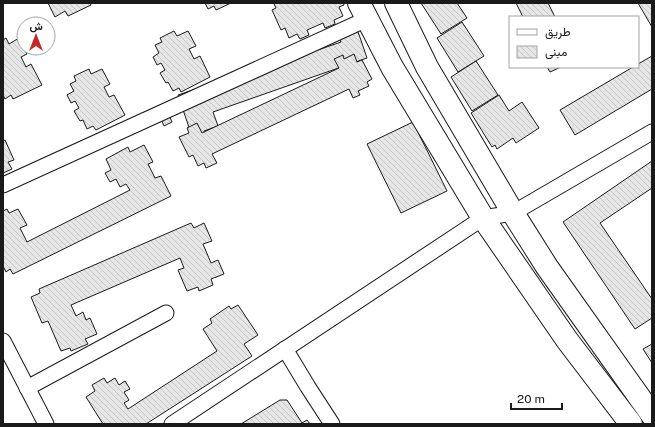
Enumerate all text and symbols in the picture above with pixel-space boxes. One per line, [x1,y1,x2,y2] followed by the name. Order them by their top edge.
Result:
[16,16,56,56] north arrow
[509,16,639,68] legend
[29,20,43,33] text: ش
[545,25,571,40] text: طريق
[545,45,567,60] text: مبنى
[511,385,562,411] scale bar
[517,392,545,406] text: 20 m

